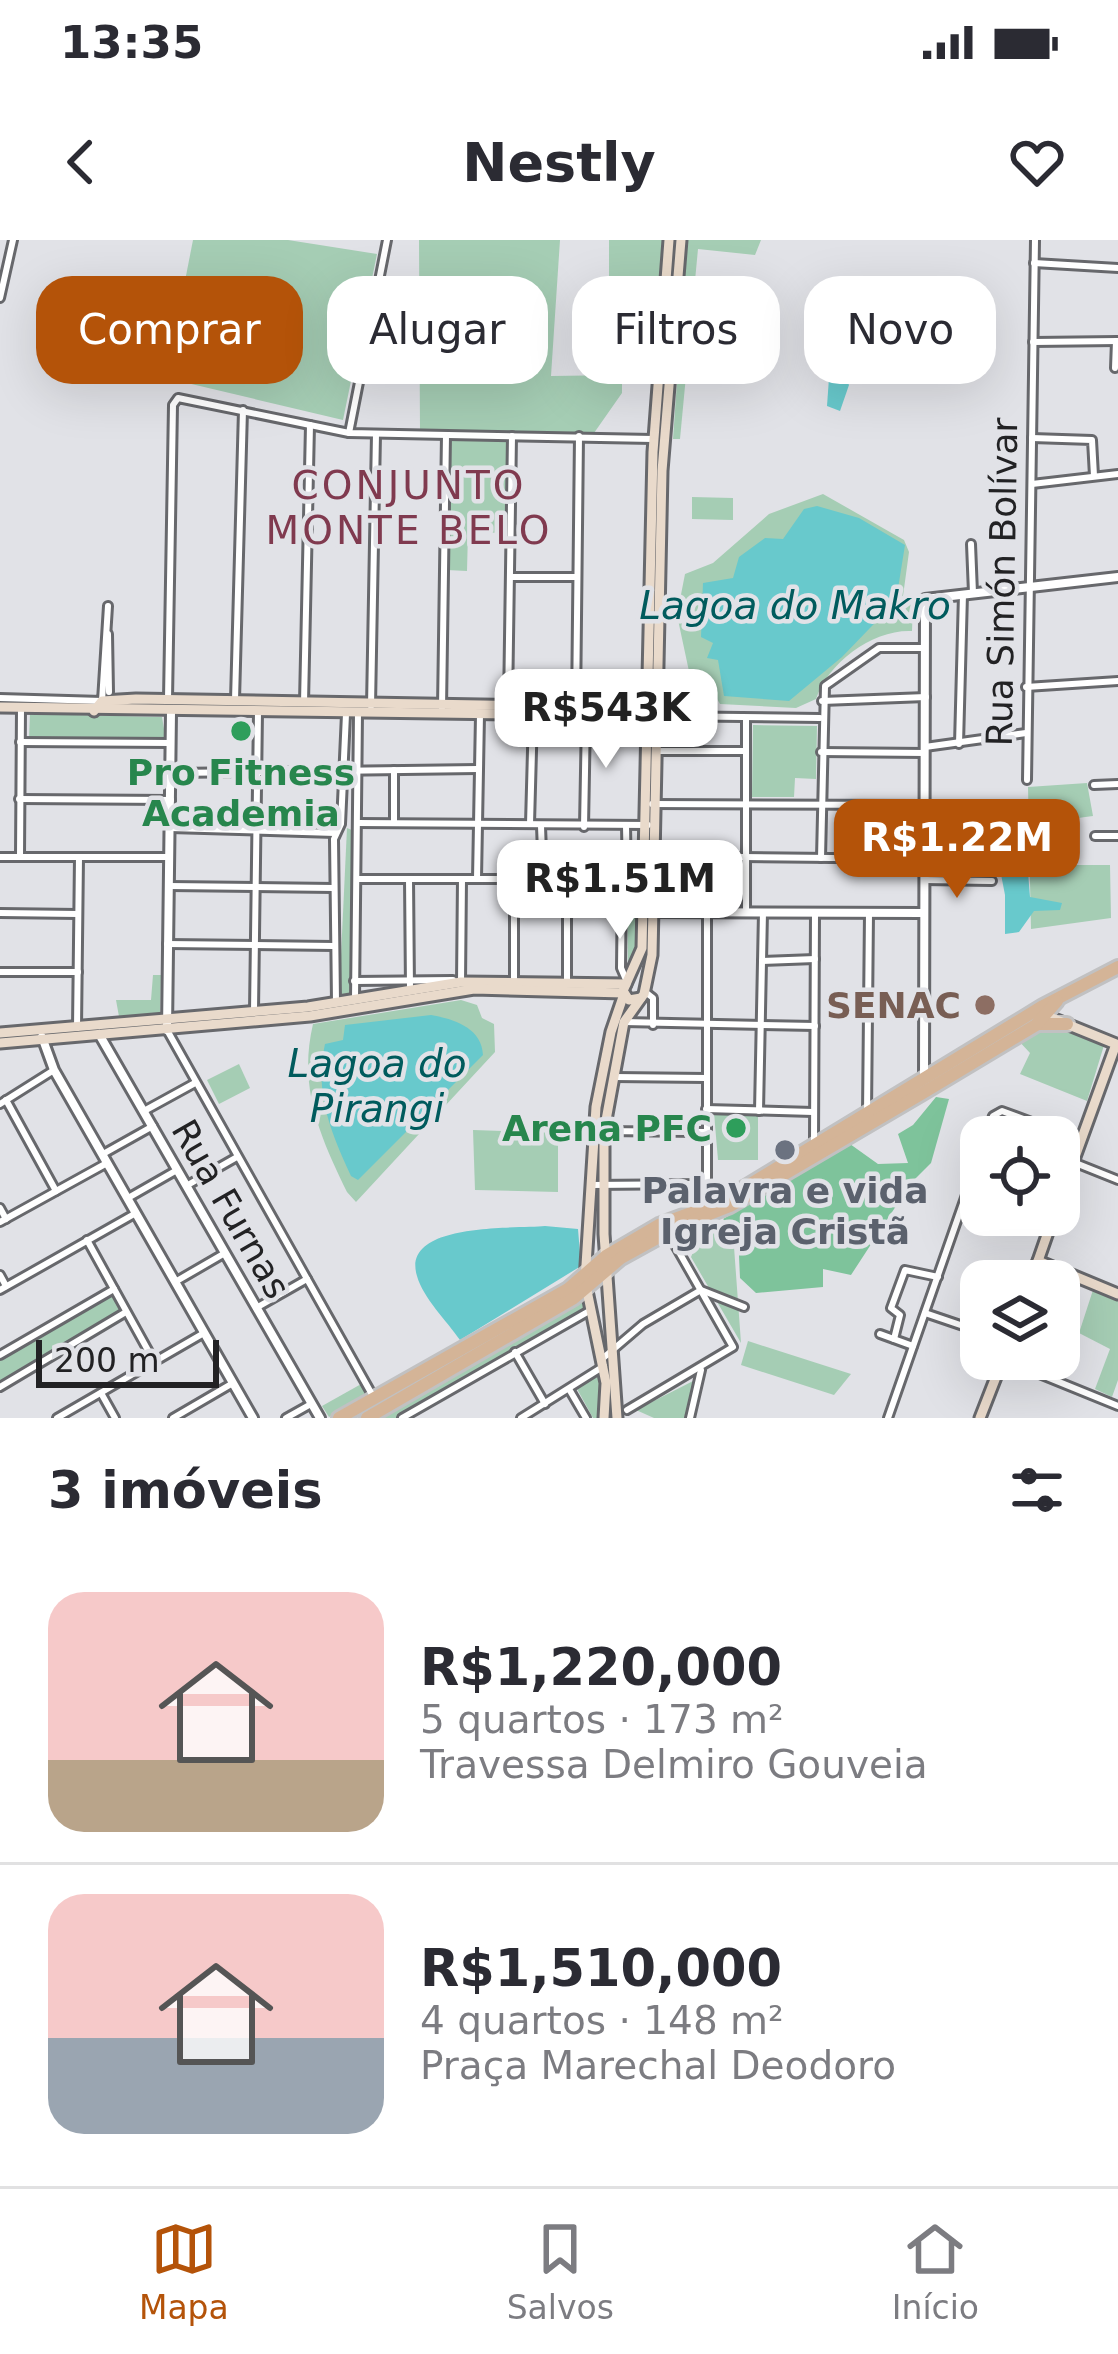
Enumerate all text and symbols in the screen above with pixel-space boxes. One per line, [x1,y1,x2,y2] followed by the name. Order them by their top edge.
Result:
[60,16,203,69] text: 13:35
[48,129,114,195] icon: back
[1004,129,1070,195] icon: heart
[462,131,656,194] text: Nestly
[36,276,303,384] chip: Comprar
[327,276,548,384] chip: Alugar
[572,276,780,384] chip: Filtros
[804,276,996,384] chip: Novo
[979,417,1025,747] street label: Rua Simón Bolívar
[266,463,552,553] district label: CONJUNTO MONTE BELO
[639,583,951,628] water label: Lagoa do Makro
[508,669,704,771] pin: R$543K
[522,685,690,730] text: R$543K
[228,718,254,744] marker: Pro Fitness Academia
[127,752,355,834] place label: Pro Fitness Academia
[846,799,1068,901] pin: R$1.22M
[861,815,1053,860] text: R$1.22M
[509,840,731,942] pin: R$1.51M
[524,856,716,901] text: R$1.51M
[826,985,961,1026] place label: SENAC
[972,992,998,1018] marker: SENAC
[287,1041,467,1131] water label: Lagoa do Pirangi
[502,1108,712,1149] place label: Arena PFC
[163,1113,299,1305] street label: Rua Furnas
[723,1115,749,1141] marker: Arena PFC
[960,1116,1080,1380] map controls
[960,1116,1080,1236] button: locate
[772,1137,798,1163] marker: Palavra e vida Igreja Cristã
[641,1170,929,1252] place label: Palavra e vida Igreja Cristã
[960,1260,1080,1380] button: layers
[36,1334,219,1387] scale bar
[54,1341,160,1380] text: 200 m
[1004,1457,1070,1523] icon: filters
[48,1461,323,1520] text: 3 imóveis
[420,1638,782,1697] text: R$1,220,000
[144,1640,288,1784] icon: home
[420,1697,784,1742] text: 5 quartos · 173 m²
[420,1742,928,1787] text: Travessa Delmiro Gouveia
[420,1939,782,1998] text: R$1,510,000
[144,1942,288,2086] icon: home
[420,1998,784,2043] text: 4 quartos · 148 m²
[420,2043,896,2088] text: Praça Marechal Deodoro
[139,2216,229,2327] tab: Mapa
[507,2216,614,2327] tab: Salvos
[892,2216,979,2327] tab: Início

